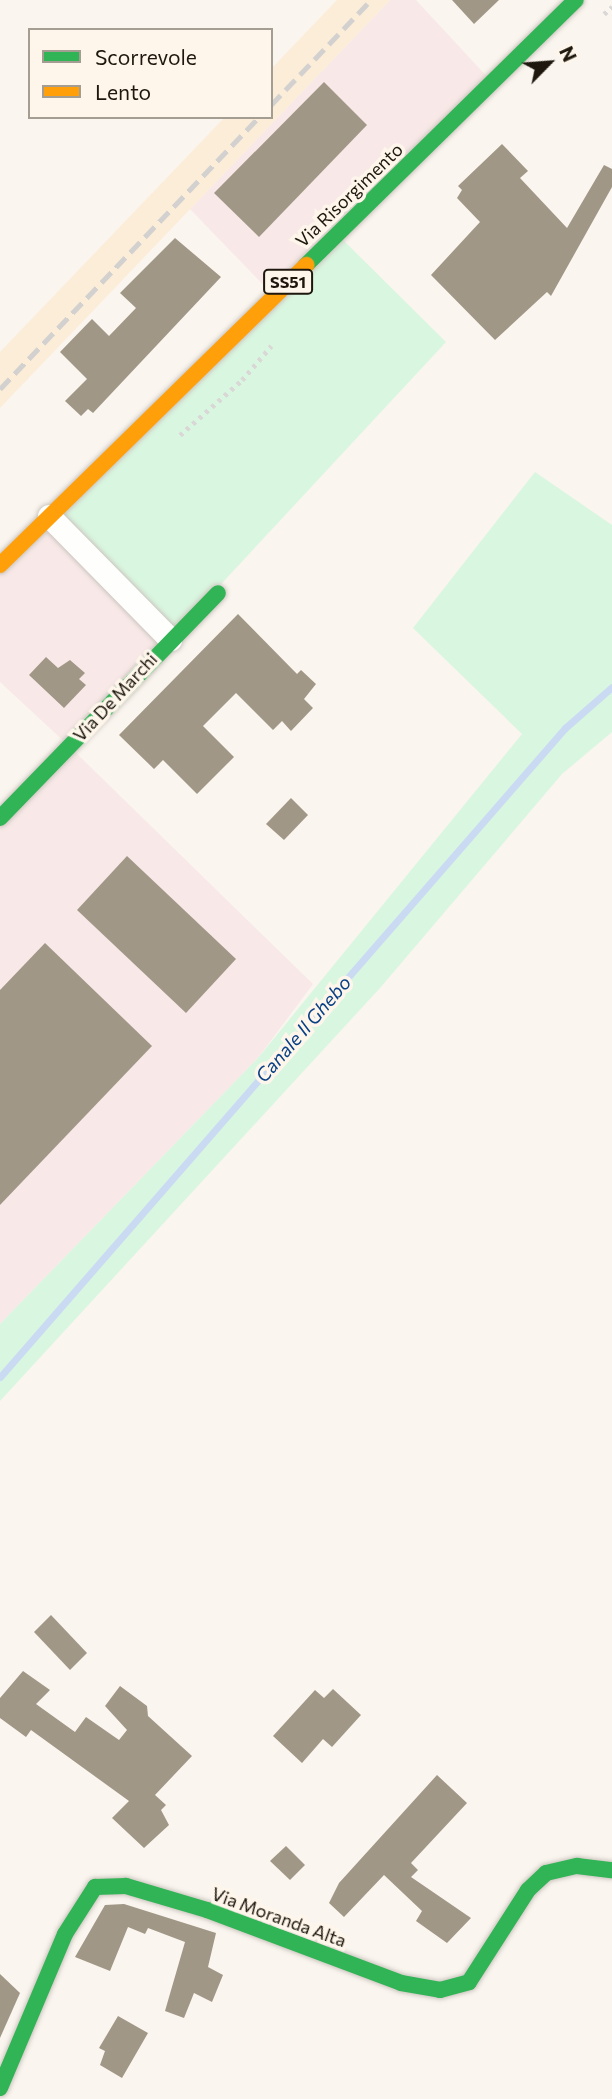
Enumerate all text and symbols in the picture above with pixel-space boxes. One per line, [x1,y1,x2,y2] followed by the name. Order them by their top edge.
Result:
[28,28,273,119] legend
[514,28,584,98] north arrow
[555,43,582,65] text: N
[95,44,197,69] text: Scorrevole
[95,79,151,104] text: Lento
[291,138,407,252] street label: Via Risorgimento
[262,270,314,294] road number: SS51
[68,648,162,746] street label: Via De Marchi
[251,971,355,1087] water label: Canale Il Ghebo
[209,1883,349,1951] street label: Via Moranda Alta

